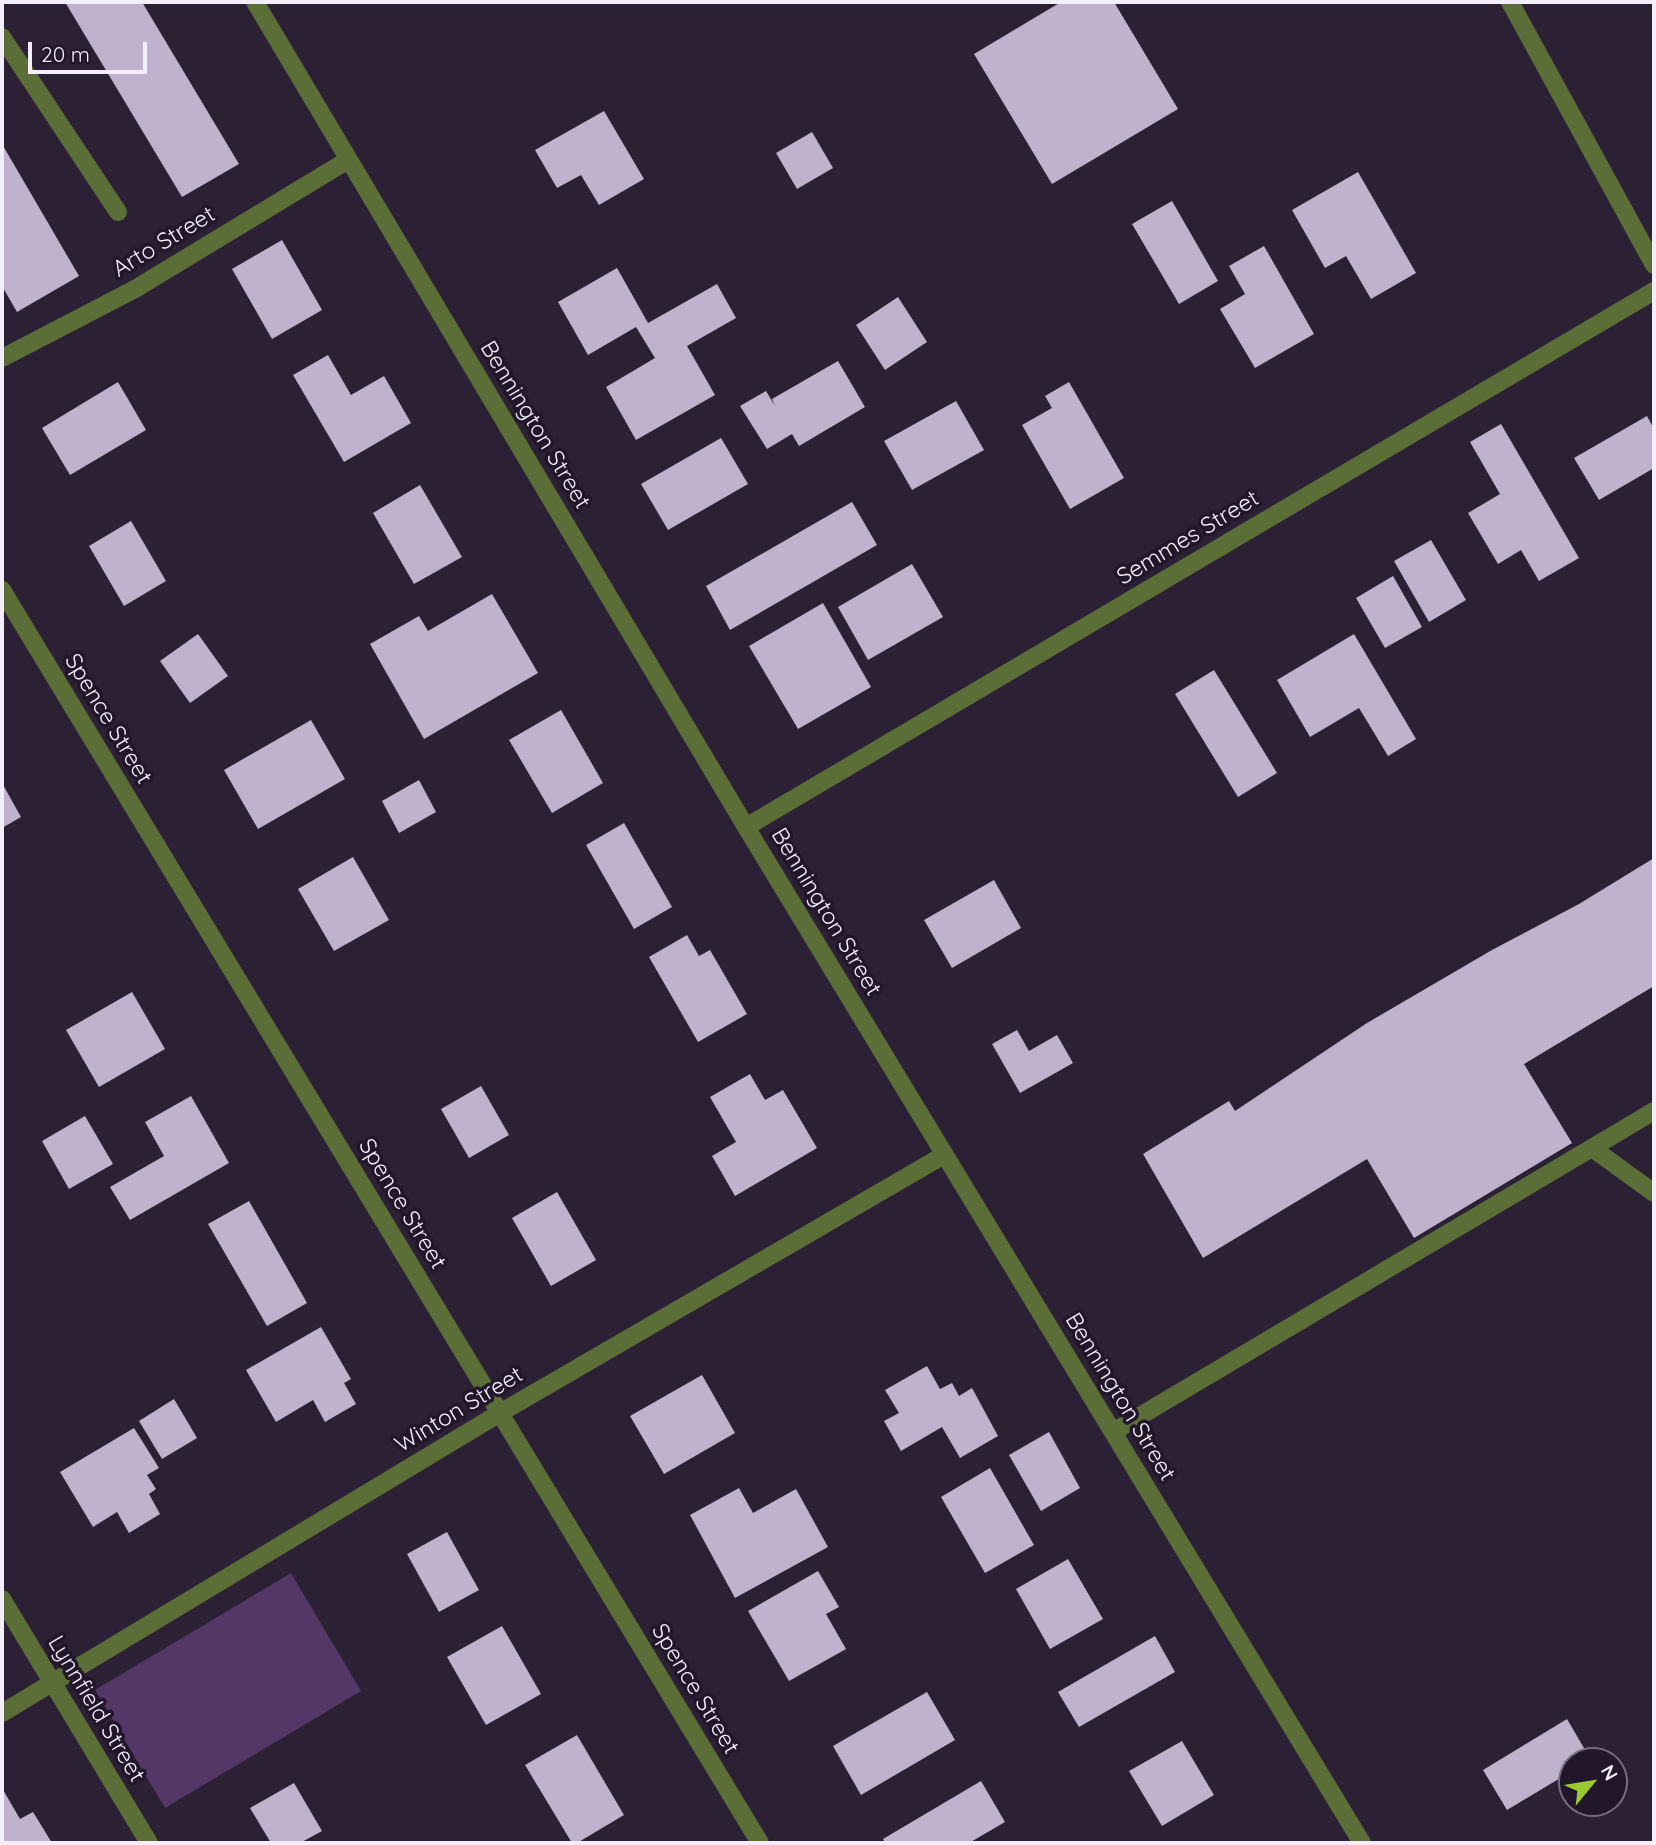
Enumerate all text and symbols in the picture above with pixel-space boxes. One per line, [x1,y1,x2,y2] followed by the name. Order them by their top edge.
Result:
[32,28,150,72] scale bar
[41,41,90,67] text: 20 m
[108,201,220,283] street label: Arto Street
[474,336,596,514] street label: Bennington Street
[1112,485,1264,591] street label: Semmes Street
[58,649,158,789] street label: Spence Street
[765,823,887,1001] street label: Bennington Street
[352,1134,452,1274] street label: Spence Street
[1059,1308,1181,1486] street label: Bennington Street
[390,1361,528,1459] street label: Winton Street
[645,1619,745,1759] street label: Spence Street
[42,1631,150,1787] street label: Lynnfield Street
[1558,1747,1628,1817] north arrow
[1596,1760,1623,1785] text: N

